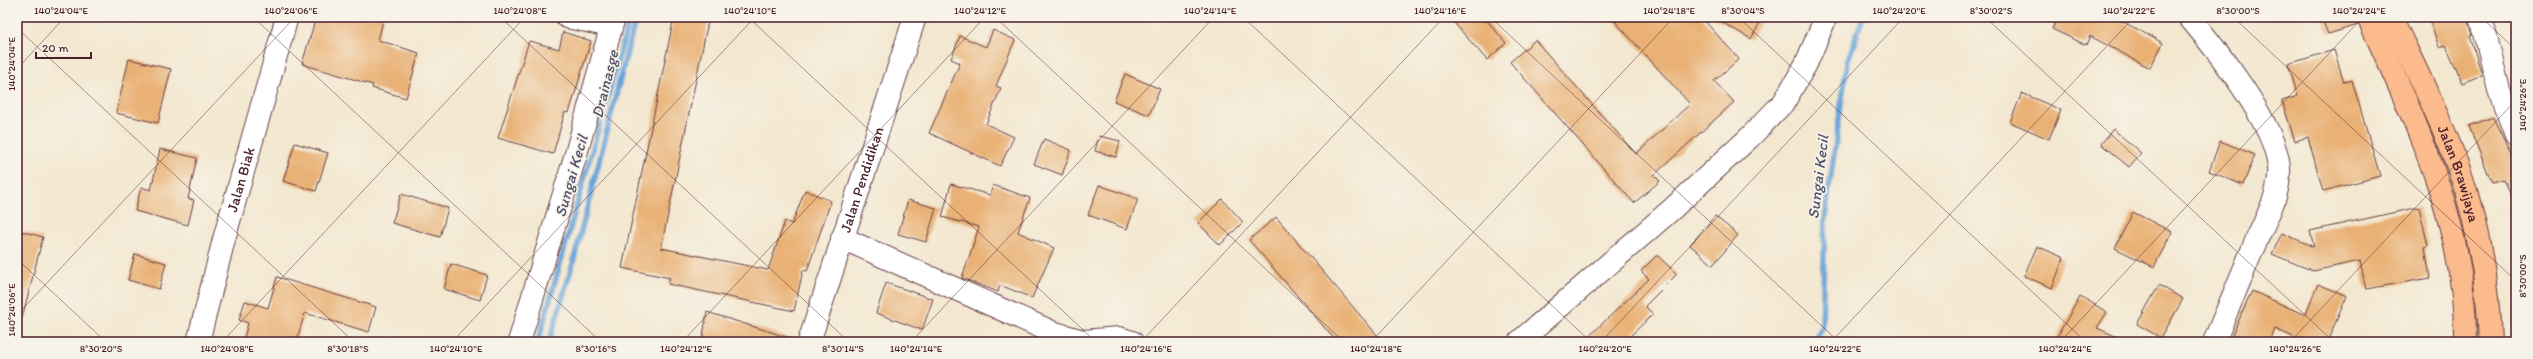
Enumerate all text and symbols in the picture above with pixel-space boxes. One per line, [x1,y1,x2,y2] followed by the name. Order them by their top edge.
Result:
[34,4,89,17] text: 140°24'04"E
[264,4,318,17] text: 140°24'06"E
[493,4,547,17] text: 140°24'08"E
[724,4,777,17] text: 140°24'10"E
[954,4,1006,17] text: 140°24'12"E
[1184,4,1237,17] text: 140°24'14"E
[1414,4,1466,17] text: 140°24'16"E
[1643,4,1696,17] text: 140°24'18"E
[1721,4,1765,17] text: 8°30'04"S
[1872,4,1926,17] text: 140°24'20"E
[1970,4,2013,17] text: 8°30'02"S
[2103,4,2156,17] text: 140°24'22"E
[2216,4,2260,17] text: 8°30'00"S
[2332,4,2386,17] text: 140°24'24"E
[36,34,91,60] scale bar
[5,36,18,91] text: 140°24'04"E
[42,41,69,55] text: 20 m
[587,47,623,120] water label: Drainasge
[2516,78,2529,131] text: 140°24'26"E
[2434,123,2483,224] street label: Jalan Brawijaya
[836,124,888,235] street label: Jalan Pendidikan
[550,131,592,219] water label: Sungai Kecil
[1803,132,1833,220] water label: Sungai Kecil
[223,145,259,214] street label: Jalan Biak
[2516,254,2529,298] text: 8°30'00"S
[5,283,18,337] text: 140°24'06"E
[80,342,123,355] text: 8°30'20"S
[200,342,254,355] text: 140°24'08"E
[327,342,369,355] text: 8°30'18"S
[430,342,483,355] text: 140°24'10"E
[575,342,617,355] text: 8°30'16"S
[660,342,712,355] text: 140°24'12"E
[822,342,864,355] text: 8°30'14"S
[890,342,943,355] text: 140°24'14"E
[1120,342,1172,355] text: 140°24'16"E
[1350,342,1403,355] text: 140°24'18"E
[1578,342,1632,355] text: 140°24'20"E
[1809,342,1862,355] text: 140°24'22"E
[2038,342,2092,355] text: 140°24'24"E
[2269,342,2322,355] text: 140°24'26"E

